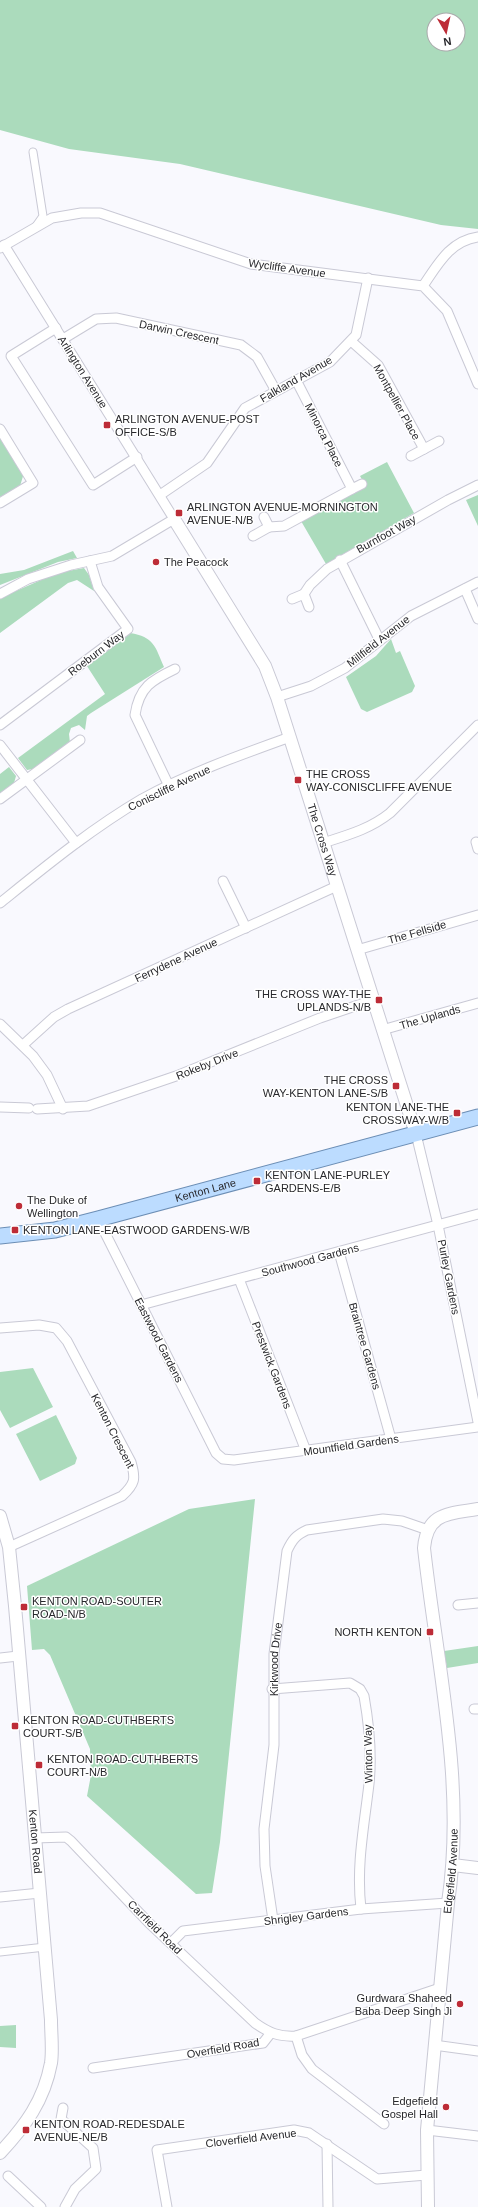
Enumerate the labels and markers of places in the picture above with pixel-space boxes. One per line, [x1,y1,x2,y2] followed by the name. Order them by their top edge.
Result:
[115,413,260,438] place label: ARLINGTON AVENUE-POST OFFICE-S/B
[102,420,112,430] marker: ARLINGTON AVENUE-POST OFFICE-S/B
[187,501,378,526] place label: ARLINGTON AVENUE-MORNINGTON AVENUE-N/B
[174,508,184,518] marker: ARLINGTON AVENUE-MORNINGTON AVENUE-N/B
[164,556,229,568] place label: The Peacock
[151,557,161,567] marker: The Peacock
[306,768,452,793] place label: THE CROSS WAY-CONISCLIFFE AVENUE
[293,775,303,785] marker: THE CROSS WAY-CONISCLIFFE AVENUE
[255,988,371,1013] place label: THE CROSS WAY-THE UPLANDS-N/B
[374,995,384,1005] marker: THE CROSS WAY-THE UPLANDS-N/B
[263,1074,388,1099] place label: THE CROSS WAY-KENTON LANE-S/B
[391,1081,401,1091] marker: THE CROSS WAY-KENTON LANE-S/B
[346,1101,449,1126] place label: KENTON LANE-THE CROSSWAY-W/B
[452,1108,462,1118] marker: KENTON LANE-THE CROSSWAY-W/B
[265,1169,391,1194] place label: KENTON LANE-PURLEY GARDENS-E/B
[252,1176,262,1186] marker: KENTON LANE-PURLEY GARDENS-E/B
[27,1194,88,1219] place label: The Duke of Wellington
[14,1201,24,1211] marker: The Duke of Wellington
[23,1224,250,1236] place label: KENTON LANE-EASTWOOD GARDENS-W/B
[10,1225,20,1235] marker: KENTON LANE-EASTWOOD GARDENS-W/B
[32,1595,162,1620] place label: KENTON ROAD-SOUTER ROAD-N/B
[19,1602,29,1612] marker: KENTON ROAD-SOUTER ROAD-N/B
[334,1626,422,1638] place label: NORTH KENTON
[425,1627,435,1637] marker: NORTH KENTON
[23,1714,174,1739] place label: KENTON ROAD-CUTHBERTS COURT-S/B
[10,1721,20,1731] marker: KENTON ROAD-CUTHBERTS COURT-S/B
[47,1753,198,1778] place label: KENTON ROAD-CUTHBERTS COURT-N/B
[34,1760,44,1770] marker: KENTON ROAD-CUTHBERTS COURT-N/B
[355,1992,452,2017] place label: Gurdwara Shaheed Baba Deep Singh Ji
[455,1999,465,2009] marker: Gurdwara Shaheed Baba Deep Singh Ji
[381,2095,438,2120] place label: Edgefield Gospel Hall
[441,2102,451,2112] marker: Edgefield Gospel Hall
[34,2118,185,2143] place label: KENTON ROAD-REDESDALE AVENUE-NE/B
[21,2125,31,2135] marker: KENTON ROAD-REDESDALE AVENUE-NE/B

